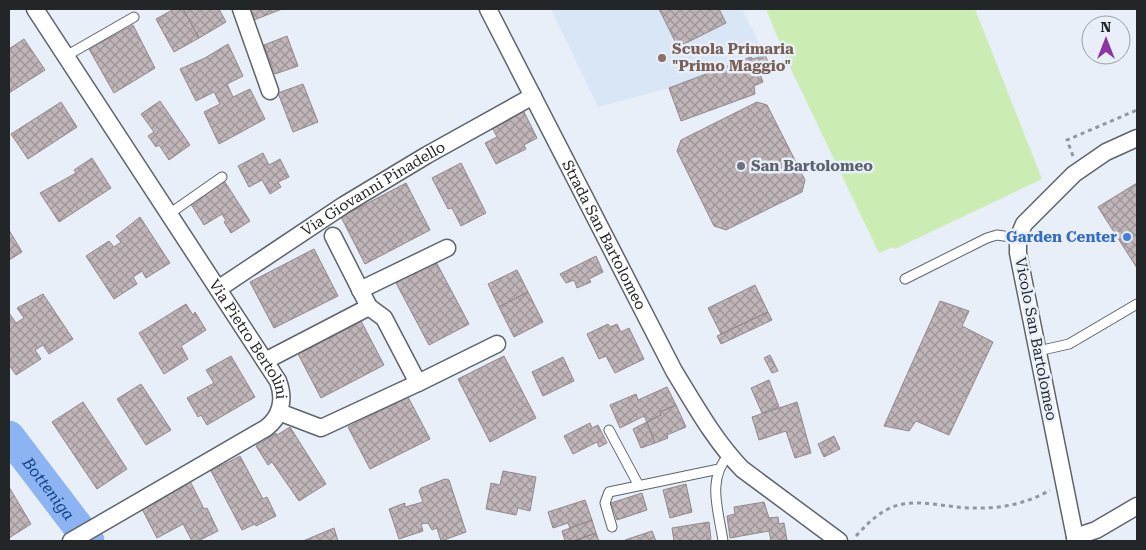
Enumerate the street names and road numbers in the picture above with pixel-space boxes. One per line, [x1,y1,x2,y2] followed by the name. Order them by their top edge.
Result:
[298,138,448,240] street label: Via Giovanni Pinadello
[558,157,650,313] street label: Strada San Bartolomeo
[1011,256,1061,422] street label: Vicolo San Bartolomeo
[205,276,290,400] street label: Via Pietro Bertolini

